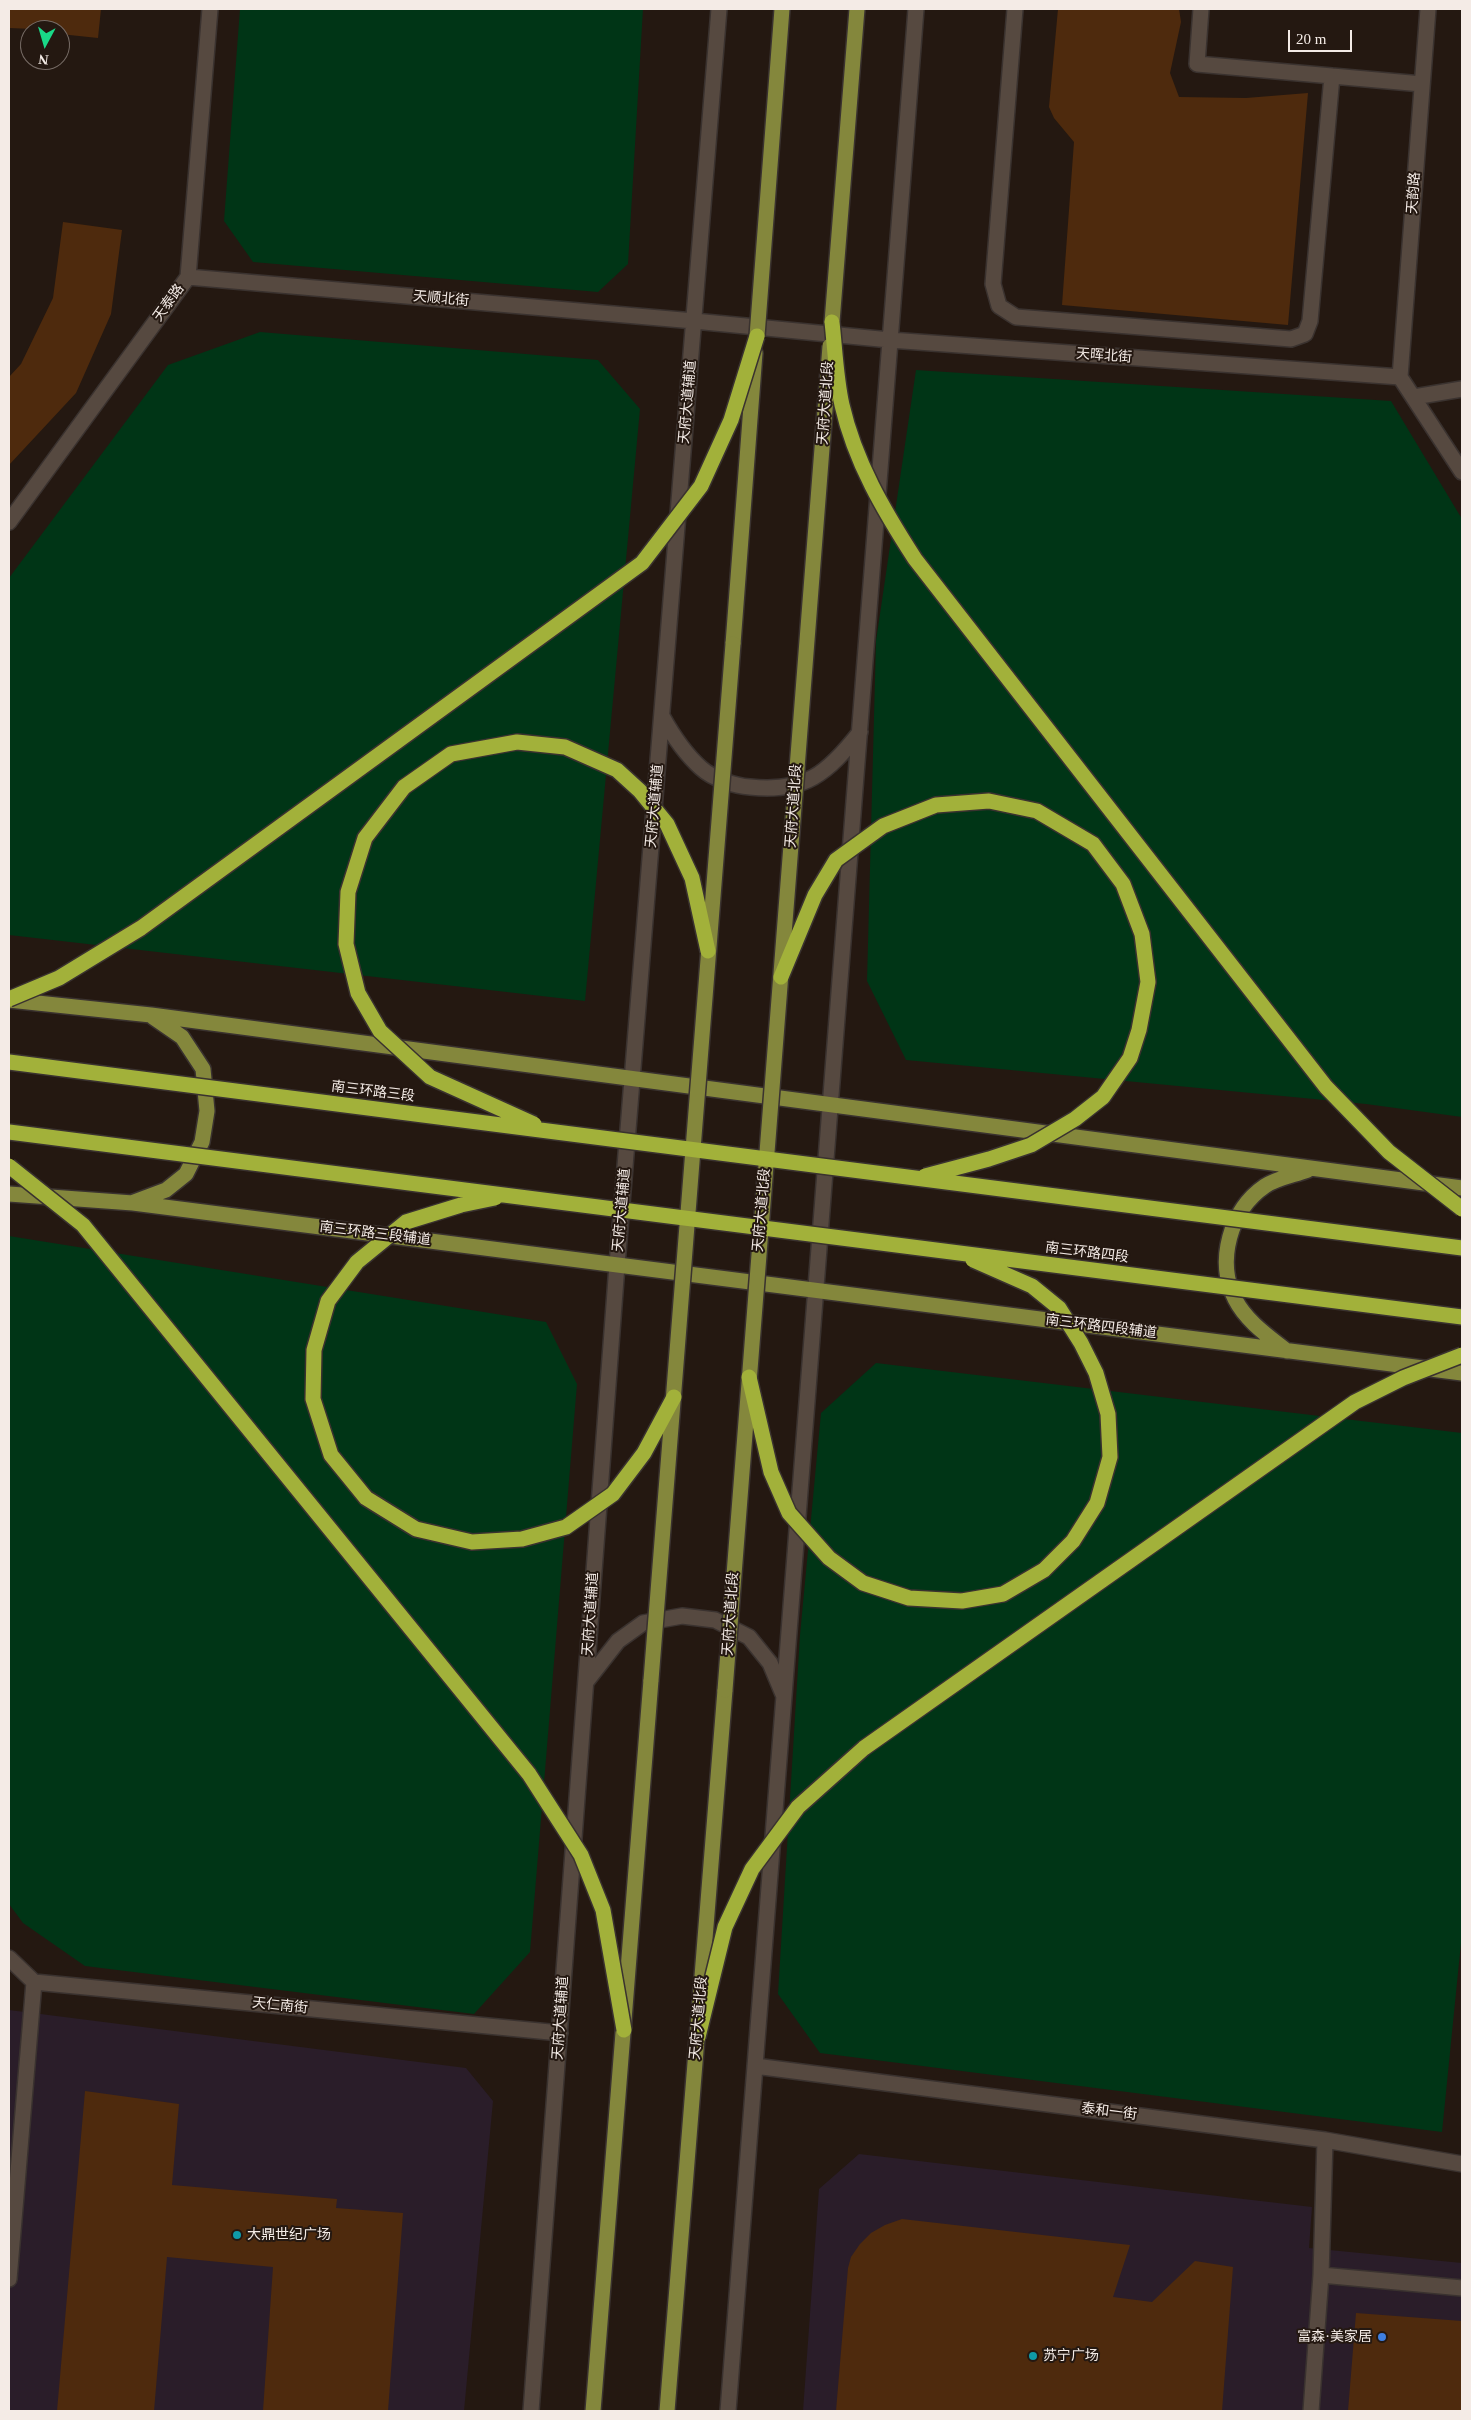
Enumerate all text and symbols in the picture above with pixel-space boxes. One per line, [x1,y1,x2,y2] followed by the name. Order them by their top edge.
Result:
[20,20,70,70] north arrow
[1291,20,1355,52] scale bar
[1296,31,1326,47] text: 20 m
[38,51,49,67] text: N
[1404,171,1424,215] street label: 天韵路
[150,281,188,325] street label: 天泰路
[412,288,470,310] street label: 天顺北街
[1075,346,1133,366] street label: 天晖北街
[676,359,700,445] street label: 天府大道辅道
[815,361,837,445] street label: 天府大道北段
[643,763,667,849] street label: 天府大道辅道
[783,764,805,848] street label: 天府大道北段
[330,1079,416,1105] street label: 南三环路三段
[610,1167,634,1253] street label: 天府大道辅道
[750,1167,774,1253] street label: 天府大道北段
[318,1219,432,1249] street label: 南三环路三段辅道
[1044,1240,1130,1266] street label: 南三环路四段
[1044,1312,1158,1342] street label: 南三环路四段辅道
[580,1572,602,1656] street label: 天府大道辅道
[720,1572,742,1656] street label: 天府大道北段
[687,1975,711,2061] street label: 天府大道北段
[550,1976,572,2060] street label: 天府大道辅道
[251,1995,309,2017] street label: 天仁南街
[1080,2100,1138,2124] street label: 泰和一街
[247,2227,331,2243] place label: 大鼎世纪广场
[231,2229,243,2241] marker: 大鼎世纪广场
[1297,2329,1372,2345] place label: 富森·美家居
[1376,2331,1388,2343] marker: 富森·美家居
[1043,2348,1099,2364] place label: 苏宁广场
[1027,2350,1039,2362] marker: 苏宁广场

